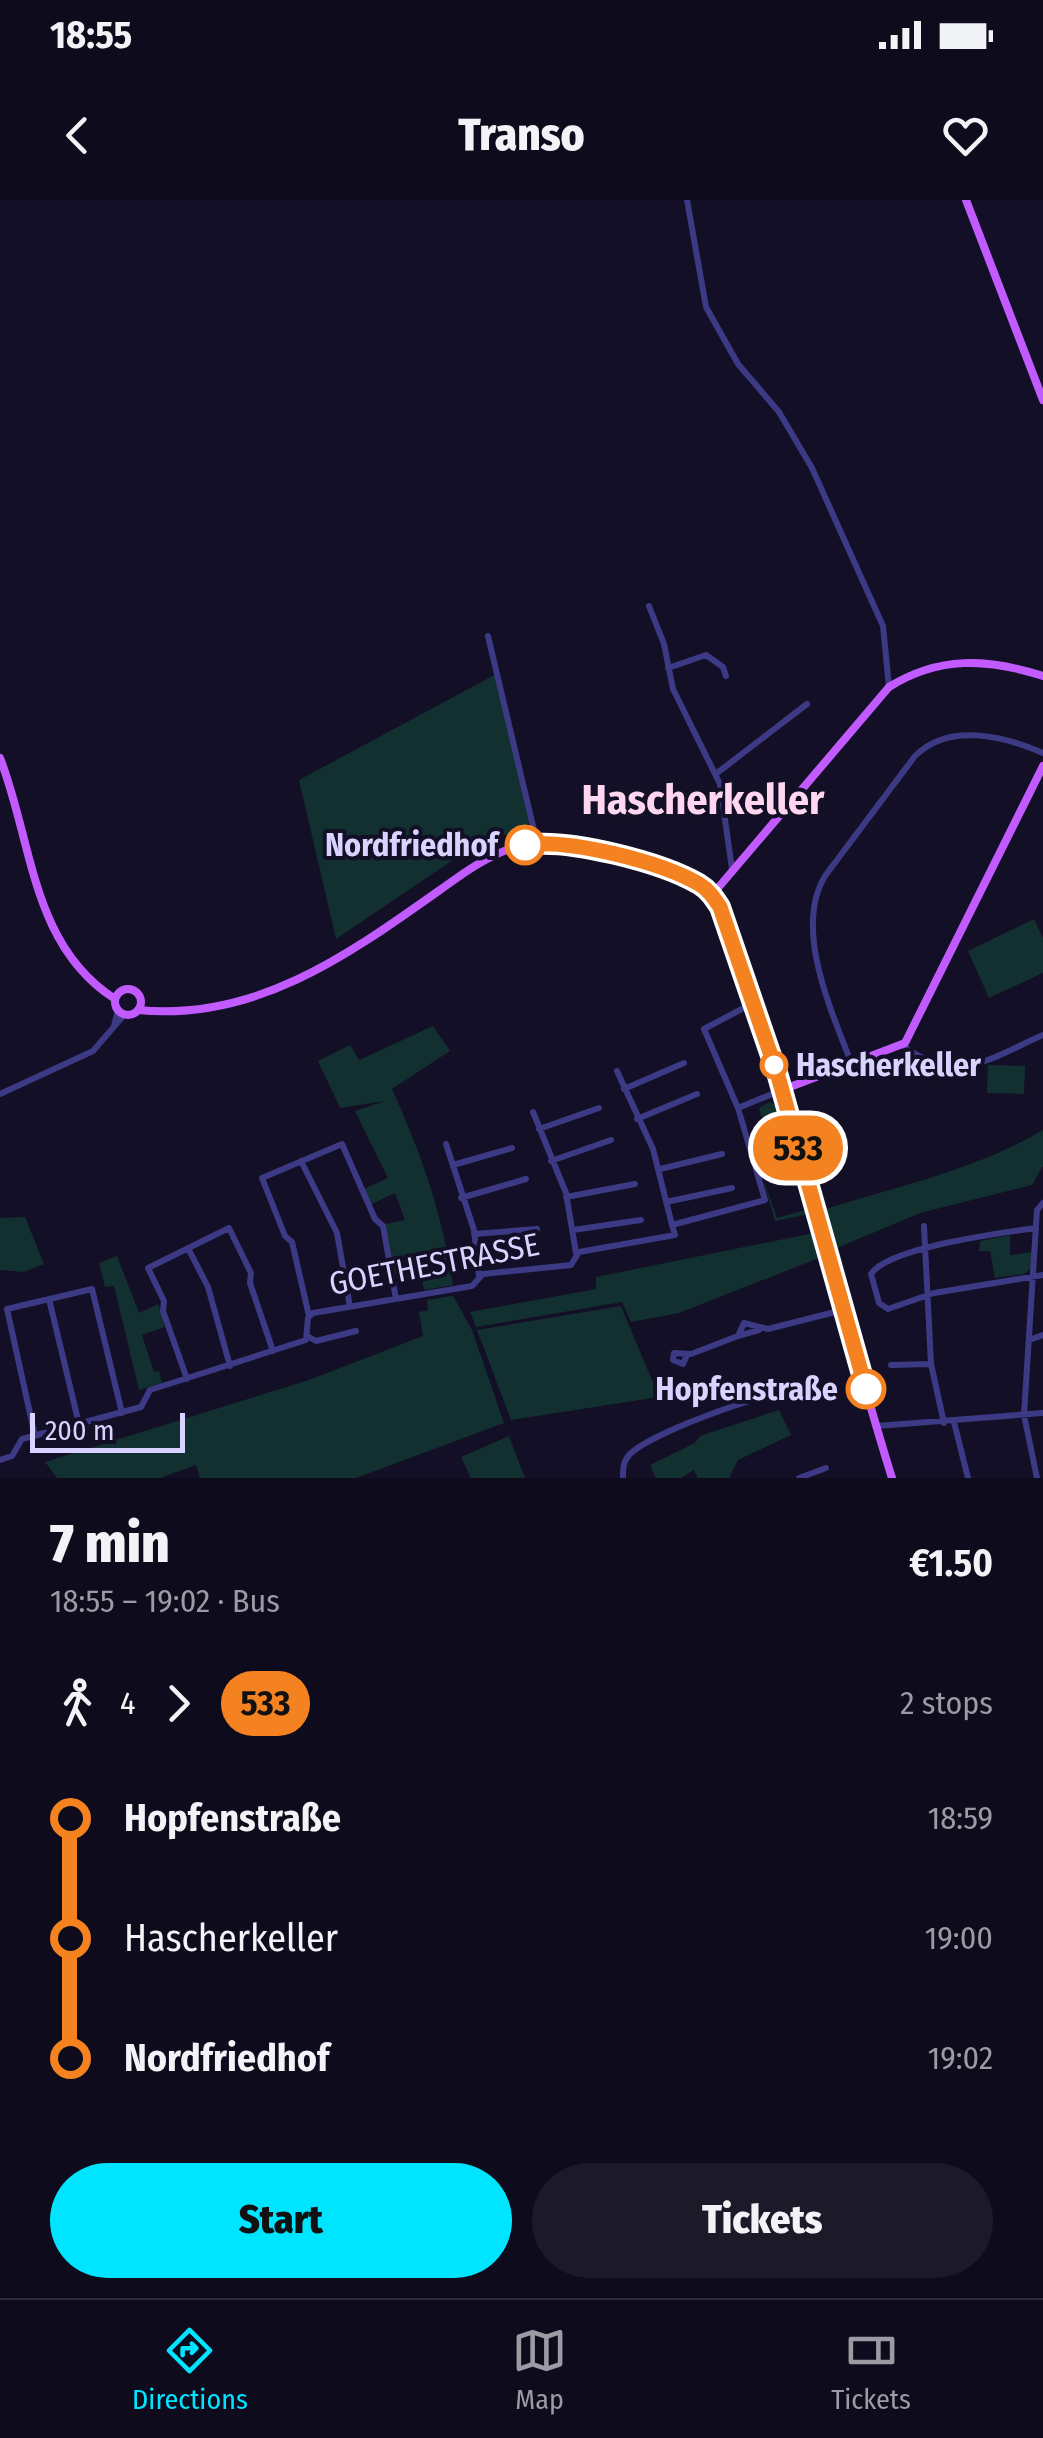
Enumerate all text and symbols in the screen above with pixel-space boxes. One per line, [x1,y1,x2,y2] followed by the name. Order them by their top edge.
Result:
[50,12,132,58] text: 18:55
[50,108,105,163] icon: back
[458,108,585,162] text: Transo
[938,108,993,163] icon: heart
[582,775,825,825] district label: Hascherkeller
[325,826,500,864] place label: Nordfriedhof
[506,826,544,864] marker: Nordfriedhof
[796,1046,981,1084] place label: Hascherkeller
[761,1052,787,1078] marker: Hascherkeller
[740,1116,856,1180] line badge: 533
[773,1127,823,1169] text: 533
[326,1225,542,1303] street label: GOETHESTRASSE
[655,1370,838,1408] place label: Hopfenstraße
[847,1370,885,1408] marker: Hopfenstraße
[30,1408,185,1452] scale bar
[45,1414,115,1447] text: 200 m
[50,1511,170,1577] text: 7 min
[909,1540,993,1586] text: €1.50
[50,1582,280,1620] text: 18:55 – 19:02 · Bus
[50,1676,105,1731] icon: walk
[151,1676,206,1731] icon: forward
[241,1682,290,1724] text: 533
[120,1684,136,1722] text: 4
[900,1684,993,1722] text: 2 stops
[124,1795,341,1841] text: Hopfenstraße
[928,1799,993,1837] text: 18:59
[124,1915,338,1961] text: Hascherkeller
[925,1919,993,1957] text: 19:00
[124,2035,330,2081] text: Nordfriedhof
[928,2039,993,2077] text: 19:02
[50,2163,512,2278] button: Start
[532,2163,993,2278] button: Tickets
[132,2323,248,2416] tab: Directions
[512,2323,567,2416] tab: Map
[831,2323,911,2416] tab: Tickets

